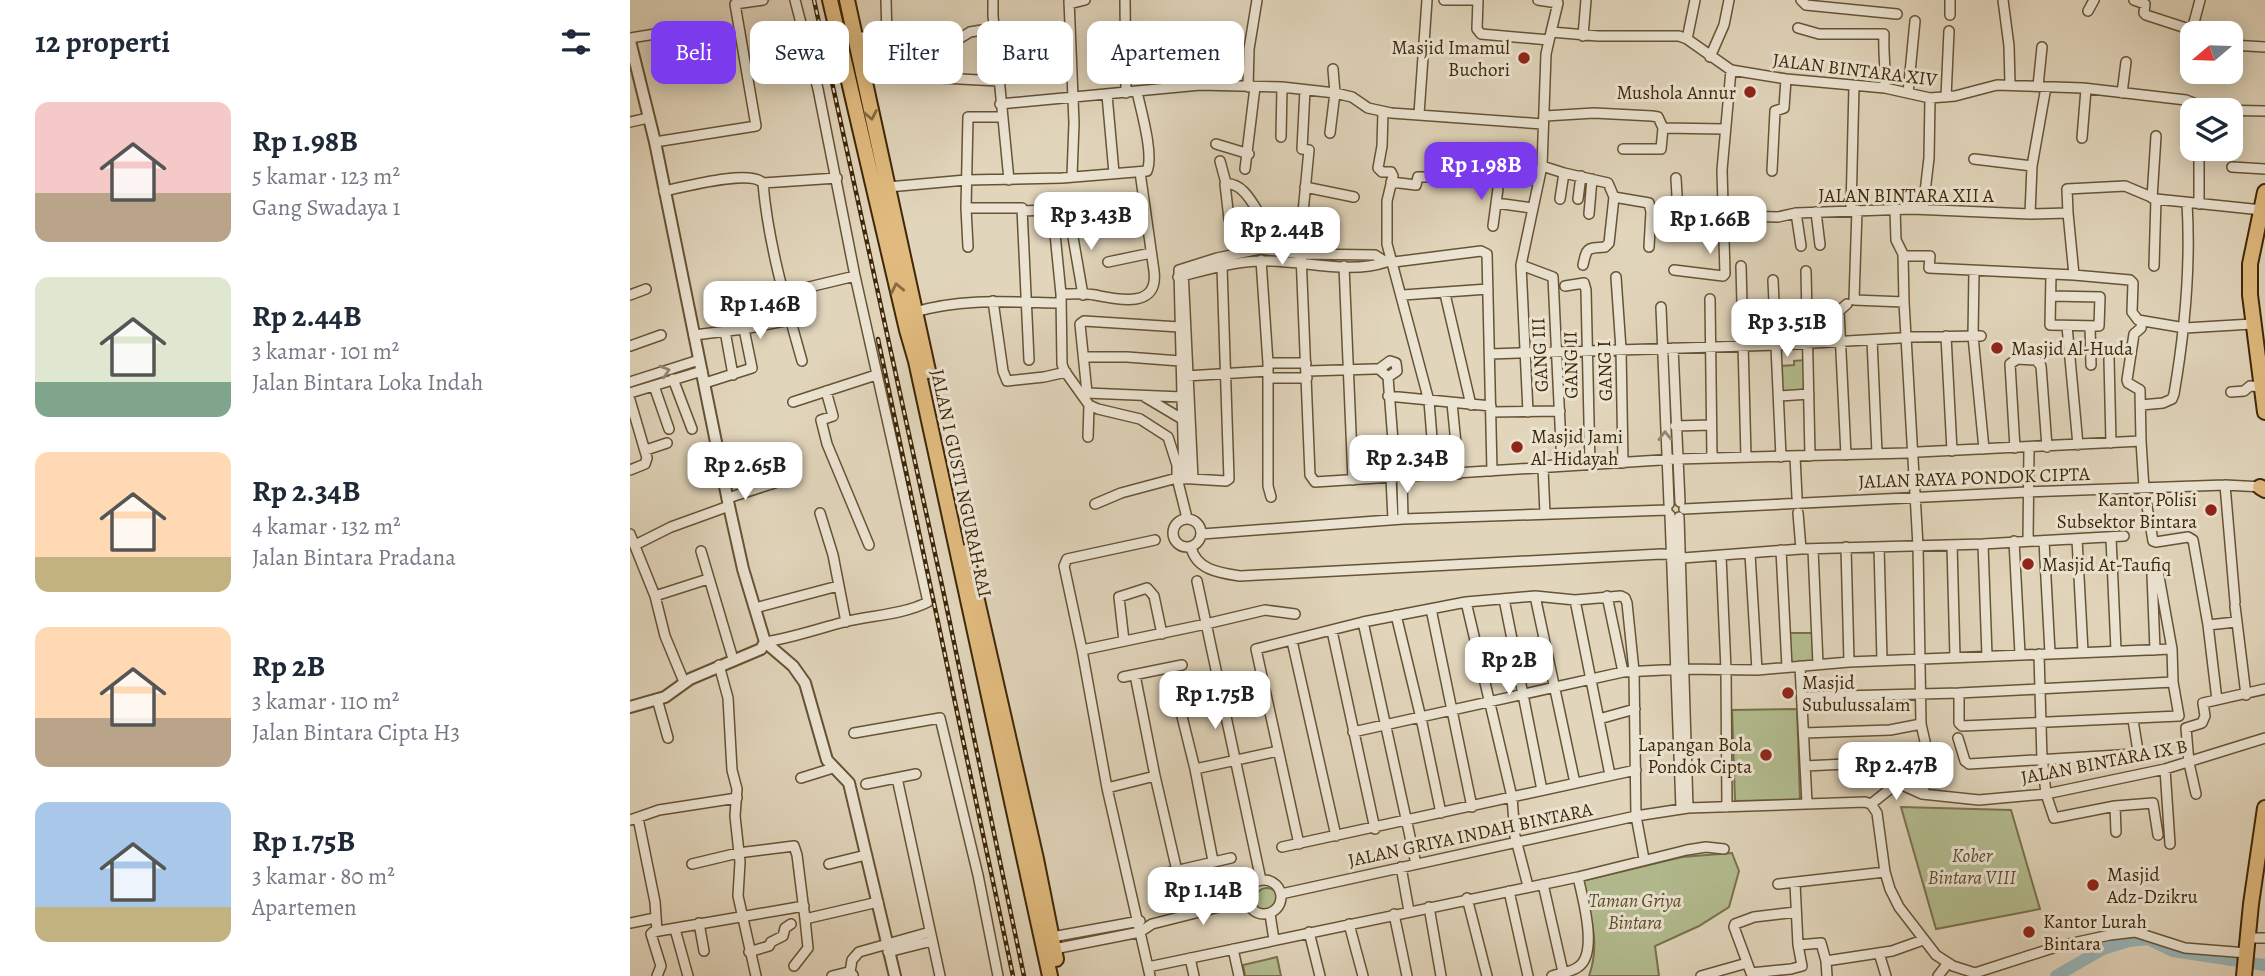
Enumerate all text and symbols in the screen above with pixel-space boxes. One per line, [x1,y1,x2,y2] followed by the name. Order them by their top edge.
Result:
[651,21,736,84] chip: Beli
[750,21,849,84] chip: Sewa
[863,21,963,84] chip: Filter
[977,21,1073,84] chip: Baru
[1087,21,1244,84] chip: Apartemen
[2180,21,2244,84] north arrow
[2180,21,2243,161] map controls
[35,22,170,62] text: 12 properti
[557,23,595,61] icon: filters
[1391,35,1510,83] place label: Masjid Imamul Buchori
[1771,47,1939,93] street label: JALAN BINTARA XIV
[1516,50,1532,66] marker: Masjid Imamul Buchori
[1616,80,1736,106] place label: Mushola Annur
[1742,84,1758,100] marker: Mushola Annur
[2180,98,2243,161] button: layers
[862,109,877,121] one-way arrow
[252,121,358,161] text: Rp 1.98B
[91,130,175,214] icon: home
[1409,142,1553,202] pin: Rp 1.98B
[1440,149,1522,180] text: Rp 1.98B
[252,161,400,192] text: 5 kamar · 123 m²
[1818,183,1995,209] street label: JALAN BINTARA XII A
[252,192,400,223] text: Gang Swadaya 1
[1019,192,1163,252] pin: Rp 3.43B
[1638,196,1782,256] pin: Rp 1.66B
[1050,199,1132,230] text: Rp 3.43B
[1669,203,1751,234] text: Rp 1.66B
[1210,208,1354,267] pin: Rp 2.44B
[1240,214,1324,245] text: Rp 2.44B
[688,282,832,341] pin: Rp 1.46B
[891,282,905,294] one-way arrow
[719,288,801,319] text: Rp 1.46B
[252,296,362,336] text: Rp 2.44B
[1715,300,1859,359] pin: Rp 3.51B
[91,305,175,389] icon: home
[1747,306,1827,337] text: Rp 3.51B
[1525,317,1555,393] street label: GANG III
[1557,331,1585,399] street label: GANG II
[252,336,399,367] text: 3 kamar · 101 m²
[2011,336,2133,362] place label: Masjid Al-Huda
[1591,340,1619,402] street label: GANG I
[1989,340,2005,356] marker: Masjid Al-Huda
[658,364,670,379] one-way arrow
[252,367,483,398] text: Jalan Bintara Loka Indah
[924,367,998,600] street label: JALAN I GUSTI NGURAH RAI
[1530,424,1623,472] place label: Masjid Jami Al-Hidayah
[1658,430,1673,441] one-way arrow
[1335,435,1479,495] pin: Rp 2.34B
[1509,439,1525,455] marker: Masjid Jami Al-Hidayah
[673,442,817,502] pin: Rp 2.65B
[1365,442,1449,473] text: Rp 2.34B
[703,449,787,480] text: Rp 2.65B
[1858,461,2091,495] street label: JALAN RAYA PONDOK CIPTA
[252,471,361,511] text: Rp 2.34B
[91,480,175,564] icon: home
[2057,487,2197,535] place label: Kantor Polisi Subsektor Bintara
[2203,502,2219,518] marker: Kantor Polisi Subsektor Bintara
[252,511,401,542] text: 4 kamar · 132 m²
[252,542,456,573] text: Jalan Bintara Pradana
[2042,552,2171,578] place label: Masjid At-Taufiq
[2020,556,2036,572] marker: Masjid At-Taufiq
[1460,638,1558,697] pin: Rp 2B
[1481,644,1537,675] text: Rp 2B
[252,646,325,686] text: Rp 2B
[91,655,175,739] icon: home
[1802,670,1911,718] place label: Masjid Subulussalam
[1143,672,1287,731] pin: Rp 1.75B
[1175,678,1255,709] text: Rp 1.75B
[1780,685,1796,701] marker: Masjid Subulussalam
[252,686,399,717] text: 3 kamar · 110 m²
[252,717,460,748] text: Jalan Bintara Cipta H3
[1638,732,1752,780] place label: Lapangan Bola Pondok Cipta
[2019,733,2190,791] street label: JALAN BINTARA IX B
[1824,742,1968,802] pin: Rp 2.47B
[1758,747,1774,763] marker: Lapangan Bola Pondok Cipta
[1854,749,1938,780] text: Rp 2.47B
[1346,796,1596,874] street label: JALAN GRIYA INDAH BINTARA
[252,821,355,861] text: Rp 1.75B
[91,830,175,914] icon: home
[1928,843,2017,891] park label: Kober Bintara VIII
[252,861,395,892] text: 3 kamar · 80 m²
[2106,862,2199,910] place label: Masjid Adz-Dzikru
[1131,867,1275,927] pin: Rp 1.14B
[1164,874,1242,905] text: Rp 1.14B
[2085,877,2101,893] marker: Masjid Adz-Dzikru
[1588,888,1682,936] park label: Taman Griya Bintara
[252,892,357,923] text: Apartemen
[2043,909,2147,957] place label: Kantor Lurah Bintara
[2021,924,2037,940] marker: Kantor Lurah Bintara

